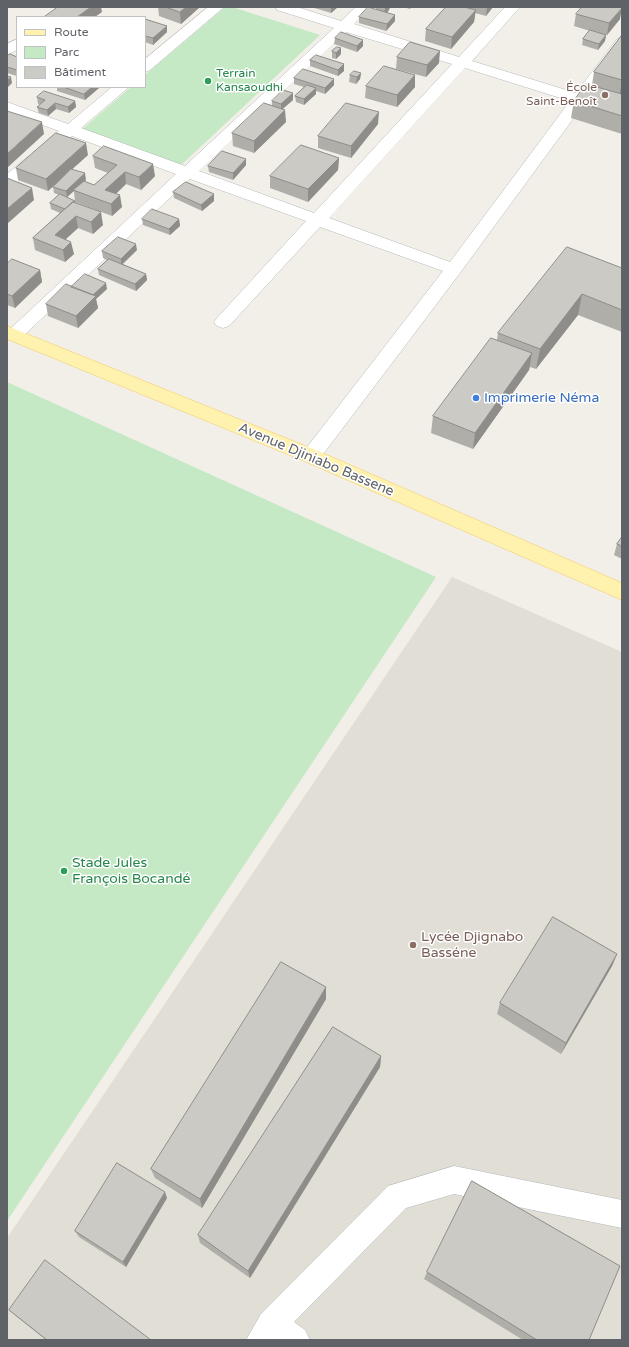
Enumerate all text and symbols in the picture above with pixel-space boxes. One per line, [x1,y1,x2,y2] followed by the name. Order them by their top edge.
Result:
[16,16,146,88] legend
[54,25,88,39] text: Route
[54,45,79,59] text: Parc
[54,65,106,79] text: Bâtiment
[216,67,283,95] place label: Terrain Kansaoudhi
[203,76,213,86] marker: Terrain Kansaoudhi
[526,81,597,109] place label: École Saint-Benoît
[600,90,610,100] marker: École Saint-Benoît
[484,390,599,406] place label: Imprimerie Néma
[471,393,481,403] marker: Imprimerie Néma
[236,420,396,500] street label: Avenue Djiniabo Bassene
[72,855,190,888] place label: Stade Jules François Bocandé
[59,866,69,876] marker: Stade Jules François Bocandé
[421,929,523,962] place label: Lycée Djignabo Basséne
[408,940,418,950] marker: Lycée Djignabo Basséne

